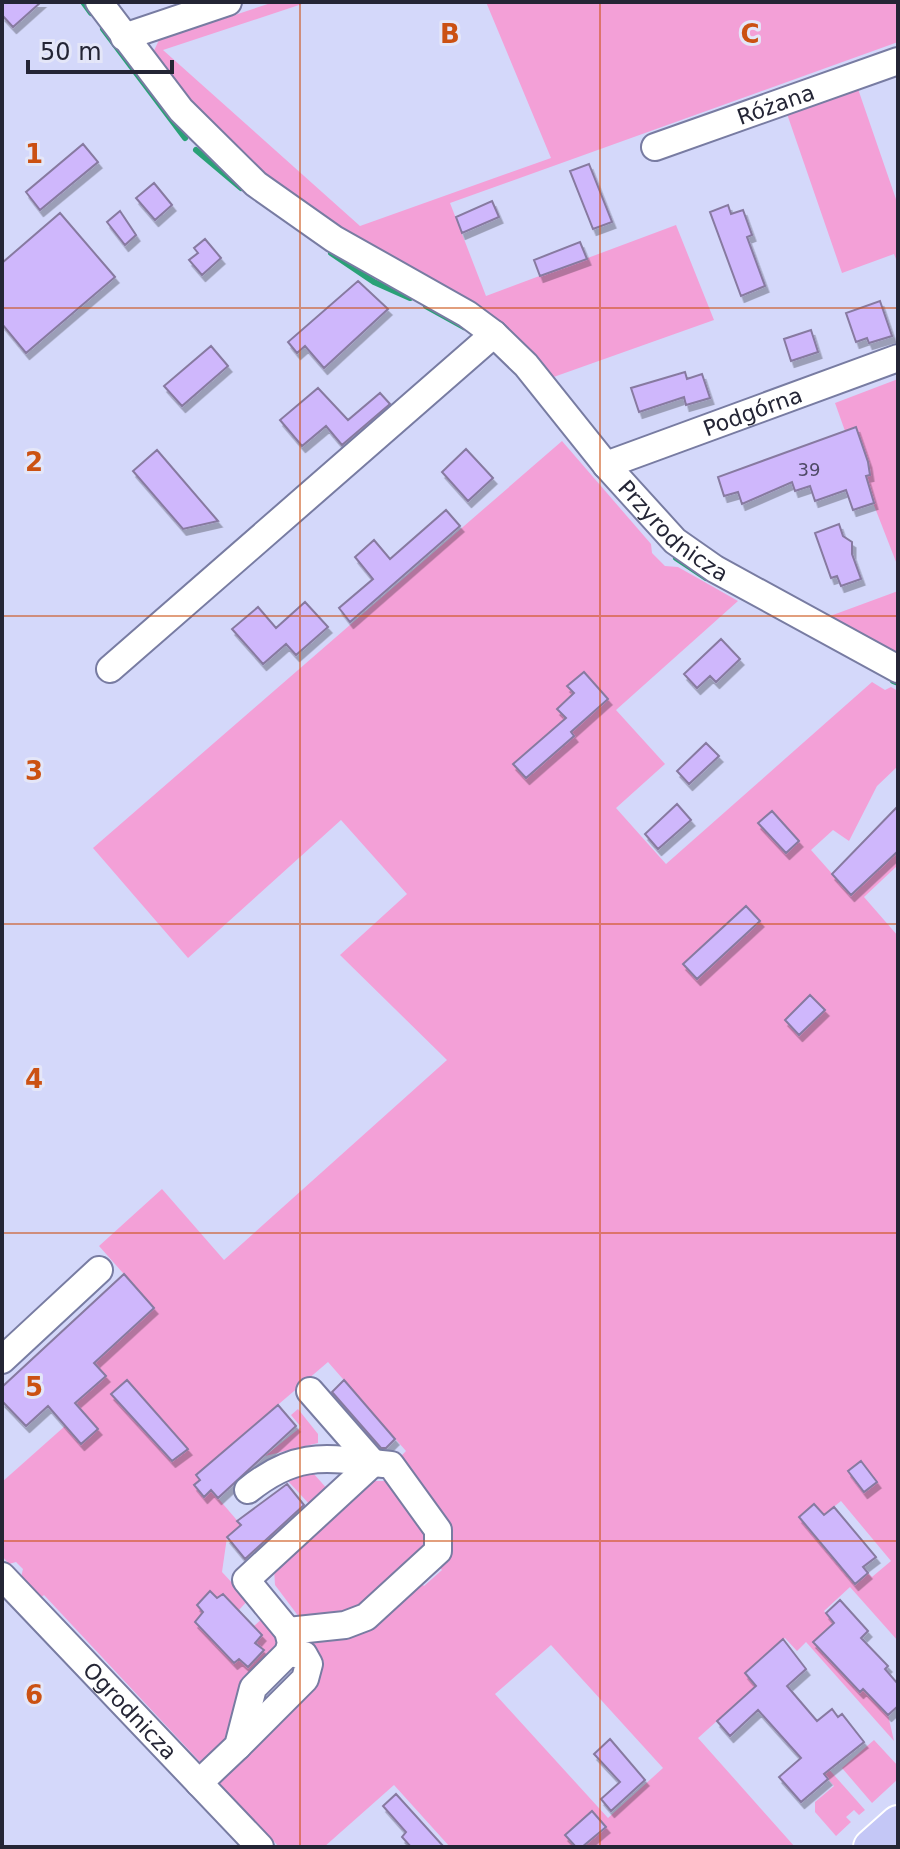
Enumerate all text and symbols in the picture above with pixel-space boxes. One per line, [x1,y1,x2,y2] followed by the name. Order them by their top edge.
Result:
[440,19,460,49] text: B
[740,19,760,49] text: C
[28,24,172,74] scale bar
[40,38,102,66] text: 50 m
[734,80,818,130] street label: Różana
[25,139,43,169] text: 1
[700,382,806,441] street label: Podgórna
[25,447,43,477] text: 2
[798,459,820,480] house number: 39
[613,475,732,587] street label: Przyrodnicza
[25,756,43,786] text: 3
[25,1064,43,1094] text: 4
[25,1372,43,1402] text: 5
[78,1657,182,1765] street label: Ogrodnicza
[25,1680,43,1710] text: 6

